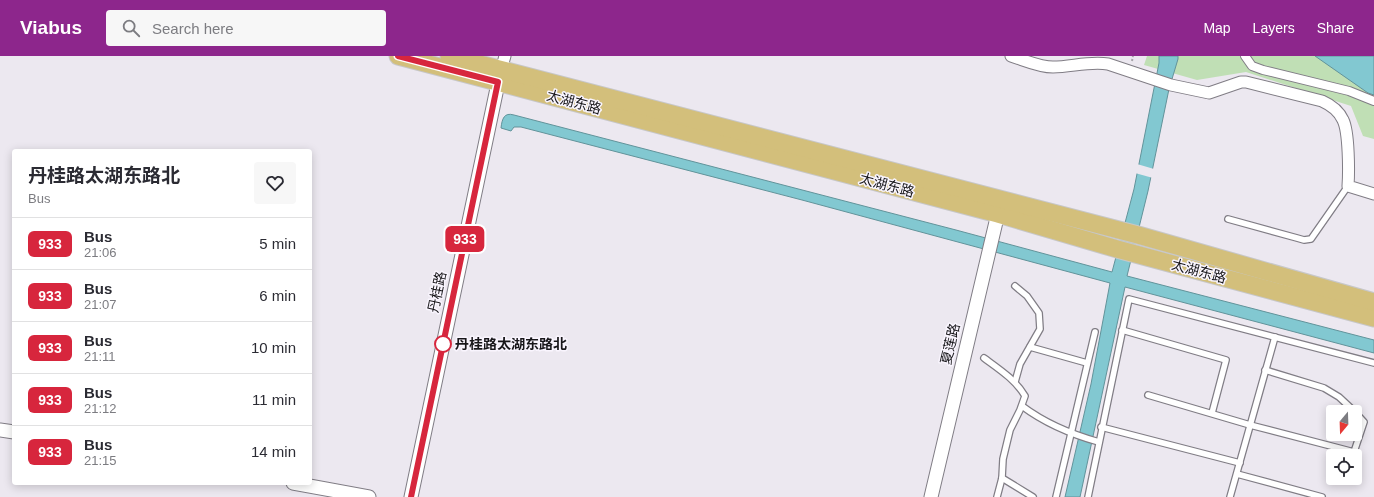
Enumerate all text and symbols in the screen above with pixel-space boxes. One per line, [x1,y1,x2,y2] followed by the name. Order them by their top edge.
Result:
[106,10,386,46] search box
[20,17,82,38] text: Viabus
[120,17,142,39] icon: search
[152,20,234,37] text: Search here
[1203,20,1231,36] text: Map
[1253,20,1295,36] text: Layers
[1317,20,1354,36] text: Share
[545,87,603,117] street label: 太湖东路
[254,162,296,204] button: heart
[28,165,180,186] text: 丹桂路太湖东路北
[858,170,916,200] street label: 太湖东路
[28,191,50,206] text: Bus
[442,226,488,252] line badge: 933
[84,228,112,245] text: Bus
[453,231,477,247] text: 933
[259,235,296,252] text: 5 min
[38,236,62,252] text: 933
[84,245,117,260] text: 21:06
[1170,256,1228,286] street label: 太湖东路
[425,270,449,314] street label: 丹桂路
[84,280,112,297] text: Bus
[259,287,296,304] text: 6 min
[38,288,62,304] text: 933
[84,297,117,312] text: 21:07
[937,322,963,366] street label: 夏莲路
[84,332,112,349] text: Bus
[434,335,452,353] marker: 丹桂路太湖东路北
[455,336,567,352] place label: 丹桂路太湖东路北
[251,339,296,356] text: 10 min
[38,340,62,356] text: 933
[84,349,116,364] text: 21:11
[84,384,112,401] text: Bus
[252,391,296,408] text: 11 min
[38,392,62,408] text: 933
[84,401,117,416] text: 21:12
[1326,405,1362,441] north arrow
[1326,405,1362,485] map controls
[84,436,112,453] text: Bus
[251,443,296,460] text: 14 min
[38,444,62,460] text: 933
[1326,449,1362,485] button: locate
[84,453,117,468] text: 21:15

